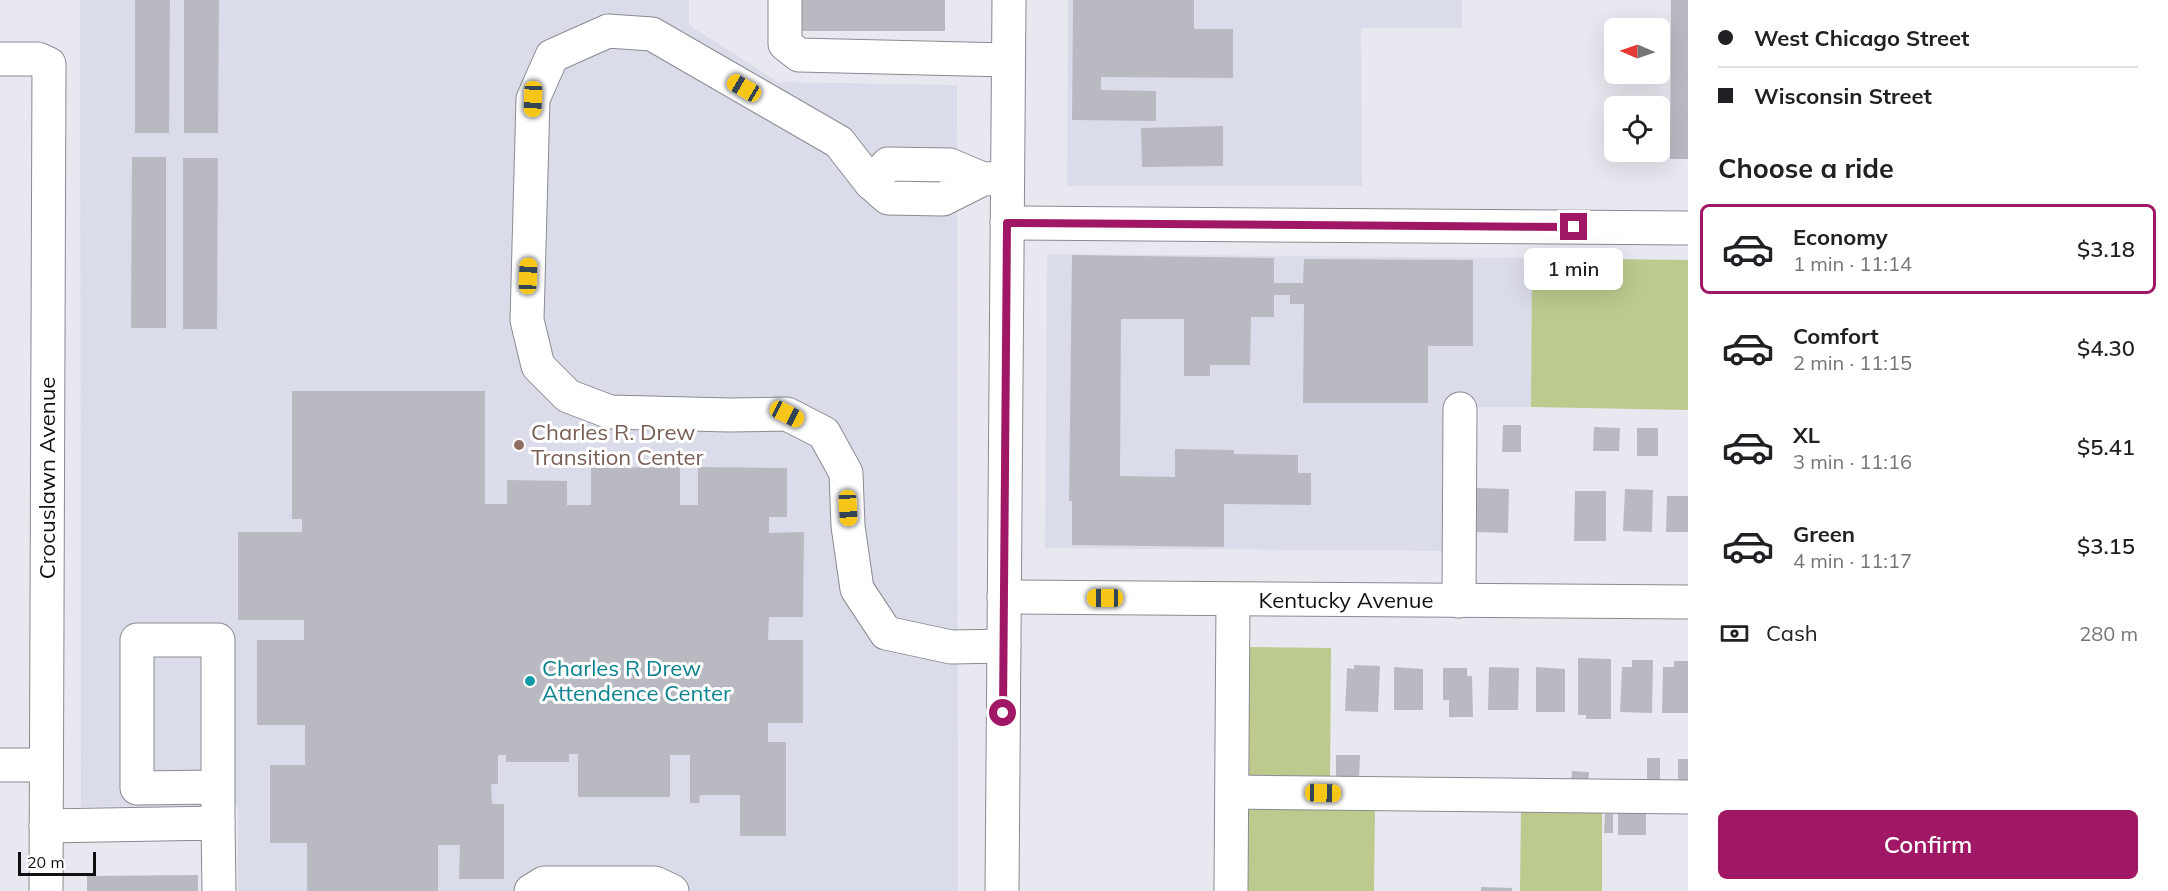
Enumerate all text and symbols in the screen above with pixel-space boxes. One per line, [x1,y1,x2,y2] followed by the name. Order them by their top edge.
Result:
[1604,18,1670,84] north arrow
[1604,18,1670,162] map controls
[1754,24,1969,52] text: West Chicago Street
[724,71,764,105] car
[523,81,543,117] car
[1754,82,1932,110] text: Wisconsin Street
[1604,96,1670,162] button: locate
[1718,151,1894,185] text: Choose a ride
[1560,213,1587,240] route end
[1721,222,1775,276] icon: car
[1793,223,1888,251] text: Economy
[2077,235,2135,263] text: $3.18
[1524,248,1624,290] callout: 1 min
[1793,251,1912,276] text: 1 min · 11:14
[1548,256,1599,281] text: 1 min
[518,258,538,294] car
[1721,321,1775,375] icon: car
[1793,322,1879,350] text: Comfort
[2077,334,2135,362] text: $4.30
[1793,350,1912,375] text: 2 min · 11:15
[33,377,61,579] street label: Crocuslawn Avenue
[767,398,807,430] car
[531,418,704,471] place label: Charles R. Drew Transition Center
[1721,420,1775,474] icon: car
[1793,421,1820,449] text: XL
[2077,433,2135,461] text: $5.41
[512,438,526,452] marker: Charles R. Drew Transition Center
[1793,449,1912,474] text: 3 min · 11:16
[838,490,858,526] car
[1721,519,1775,573] icon: car
[1793,520,1855,548] text: Green
[2077,532,2135,560] text: $3.15
[1793,548,1912,573] text: 4 min · 11:17
[1259,586,1433,614] street label: Kentucky Avenue
[1087,589,1123,607] car
[1718,617,1751,650] icon: cash
[1766,619,1818,647] text: Cash
[2079,621,2138,646] text: 280 m
[542,654,731,707] place label: Charles R Drew Attendence Center
[523,674,537,688] marker: Charles R Drew Attendence Center
[989,699,1016,726] route start
[1305,784,1341,802] car
[1718,810,2138,879] button: Confirm
[18,849,96,876] scale bar
[27,852,64,872] text: 20 m

